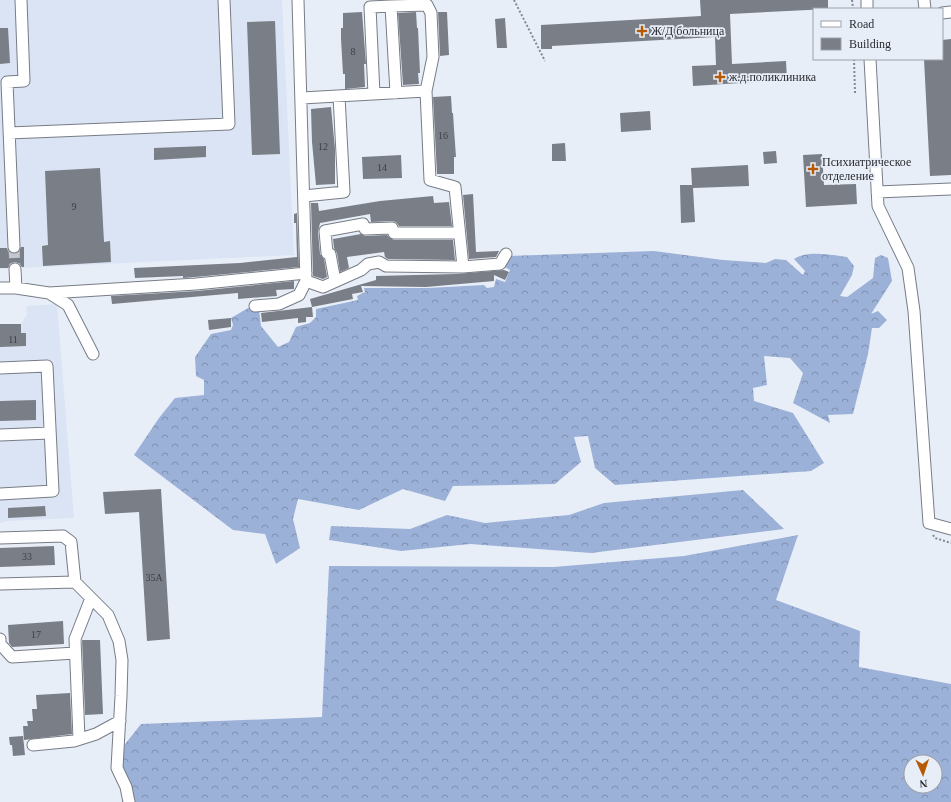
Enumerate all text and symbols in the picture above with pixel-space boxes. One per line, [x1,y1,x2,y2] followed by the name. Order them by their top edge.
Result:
[813,8,943,60] legend
[849,17,874,31] text: Road
[651,24,725,38] place label: Ж/Д больница
[636,25,648,37] marker: Ж/Д больница
[849,37,891,51] text: Building
[351,46,356,57] house number: 8
[728,70,817,84] place label: ж.д.поликлиника
[714,71,726,83] marker: ж.д.поликлиника
[438,130,448,141] house number: 16
[318,141,328,152] house number: 12
[822,155,911,183] place label: Психиатрическое отделение
[377,162,387,173] house number: 14
[807,163,819,175] marker: Психиатрическое отделение
[72,201,77,212] house number: 9
[8,334,18,345] house number: 11
[22,551,32,562] house number: 33
[145,572,163,583] house number: 35А
[31,629,41,640] house number: 17
[903,754,943,794] north arrow
[919,778,928,790] text: N

